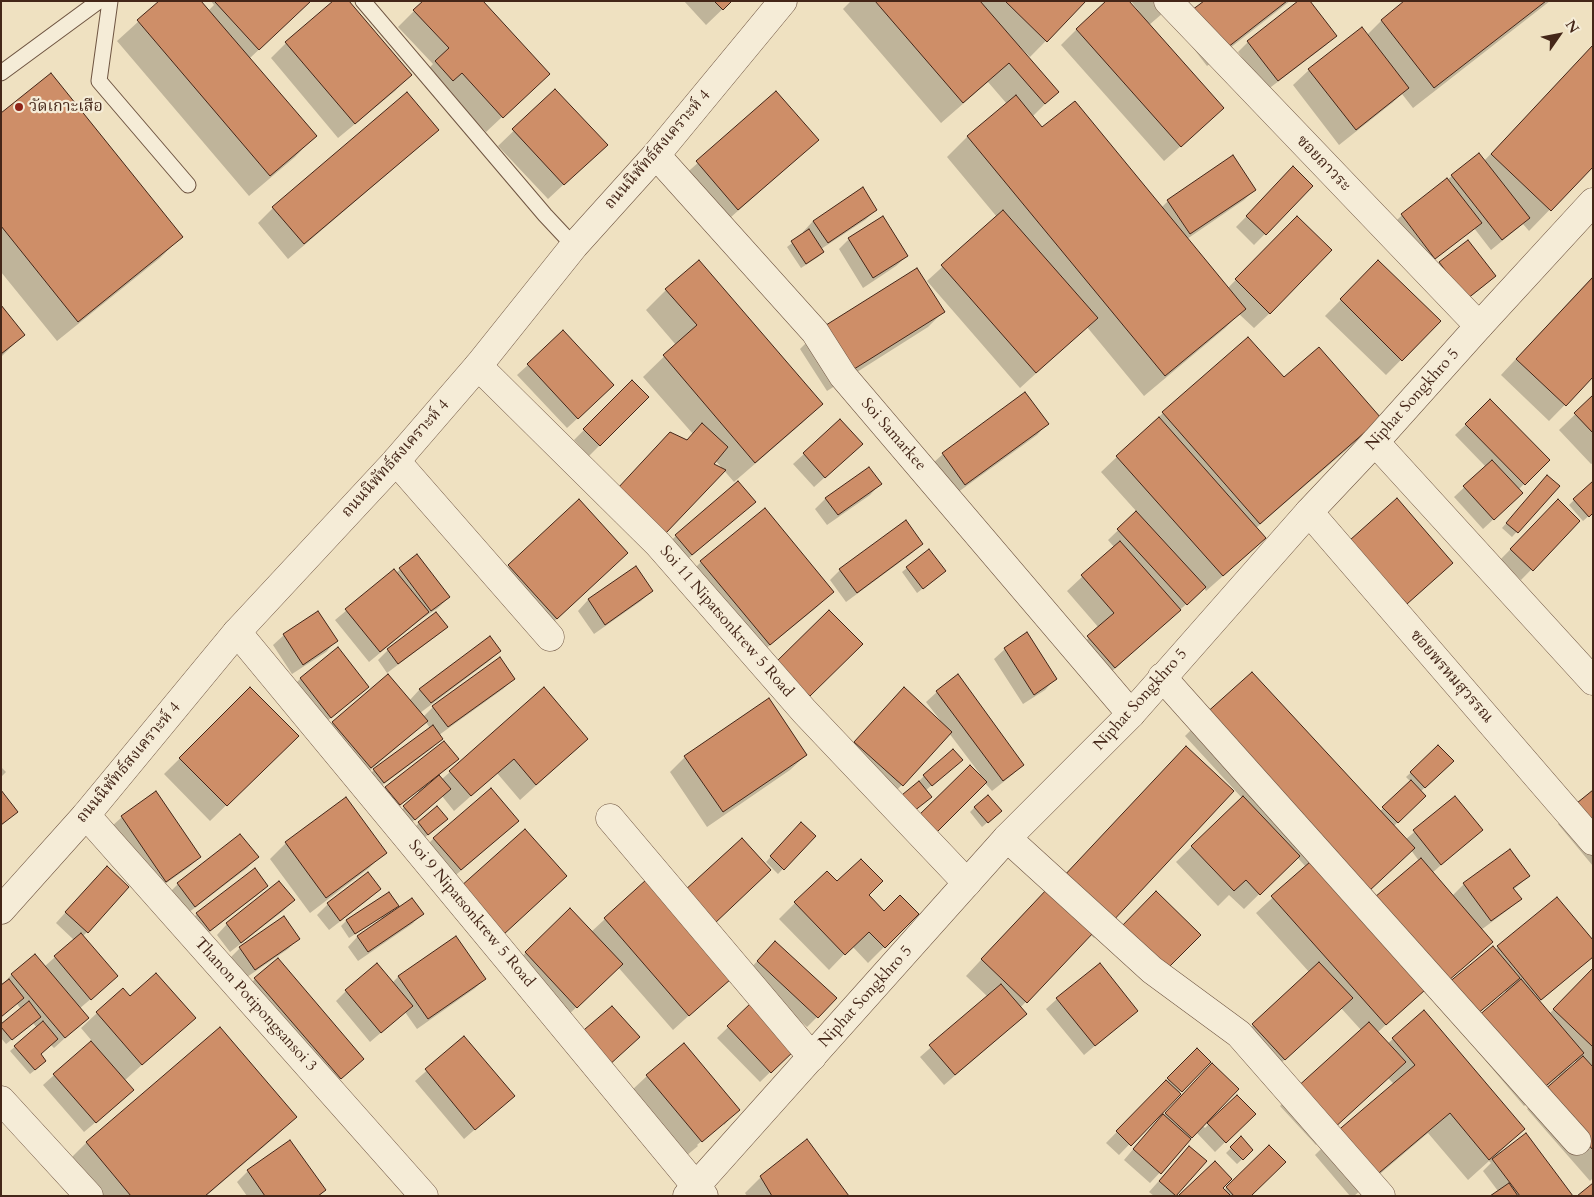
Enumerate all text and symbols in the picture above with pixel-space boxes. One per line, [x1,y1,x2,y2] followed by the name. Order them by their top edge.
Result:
[1534,10,1584,60] north arrow
[1561,16,1583,37] text: N
[601,86,715,214] street label: ถนนนิพัทธ์สงเคราะห์ 4
[29,97,103,117] place label: วัดเกาะเสือ
[13,101,25,113] marker: วัดเกาะเสือ
[1292,132,1354,196] street label: ซอยถาวระ
[1362,345,1464,455] street label: Niphat Songkhro 5
[856,395,930,475] street label: Soi Samarkee
[338,396,454,522] street label: ถนนนิพัทธ์สงเคราะห์ 4
[655,542,797,702] street label: Soi 11 Nipatsonkrew 5 Road
[1405,626,1497,728] street label: ซอยพรหมสุวรรณ
[1090,645,1192,755] street label: Niphat Songkhro 5
[73,699,185,827] street label: ถนนนิพัทธ์สงเคราะห์ 4
[404,837,538,991] street label: Soi 9 Nipatsonkrew 5 Road
[190,934,320,1076] street label: Thanon Potipongsansoi 3
[815,942,917,1052] street label: Niphat Songkhro 5

